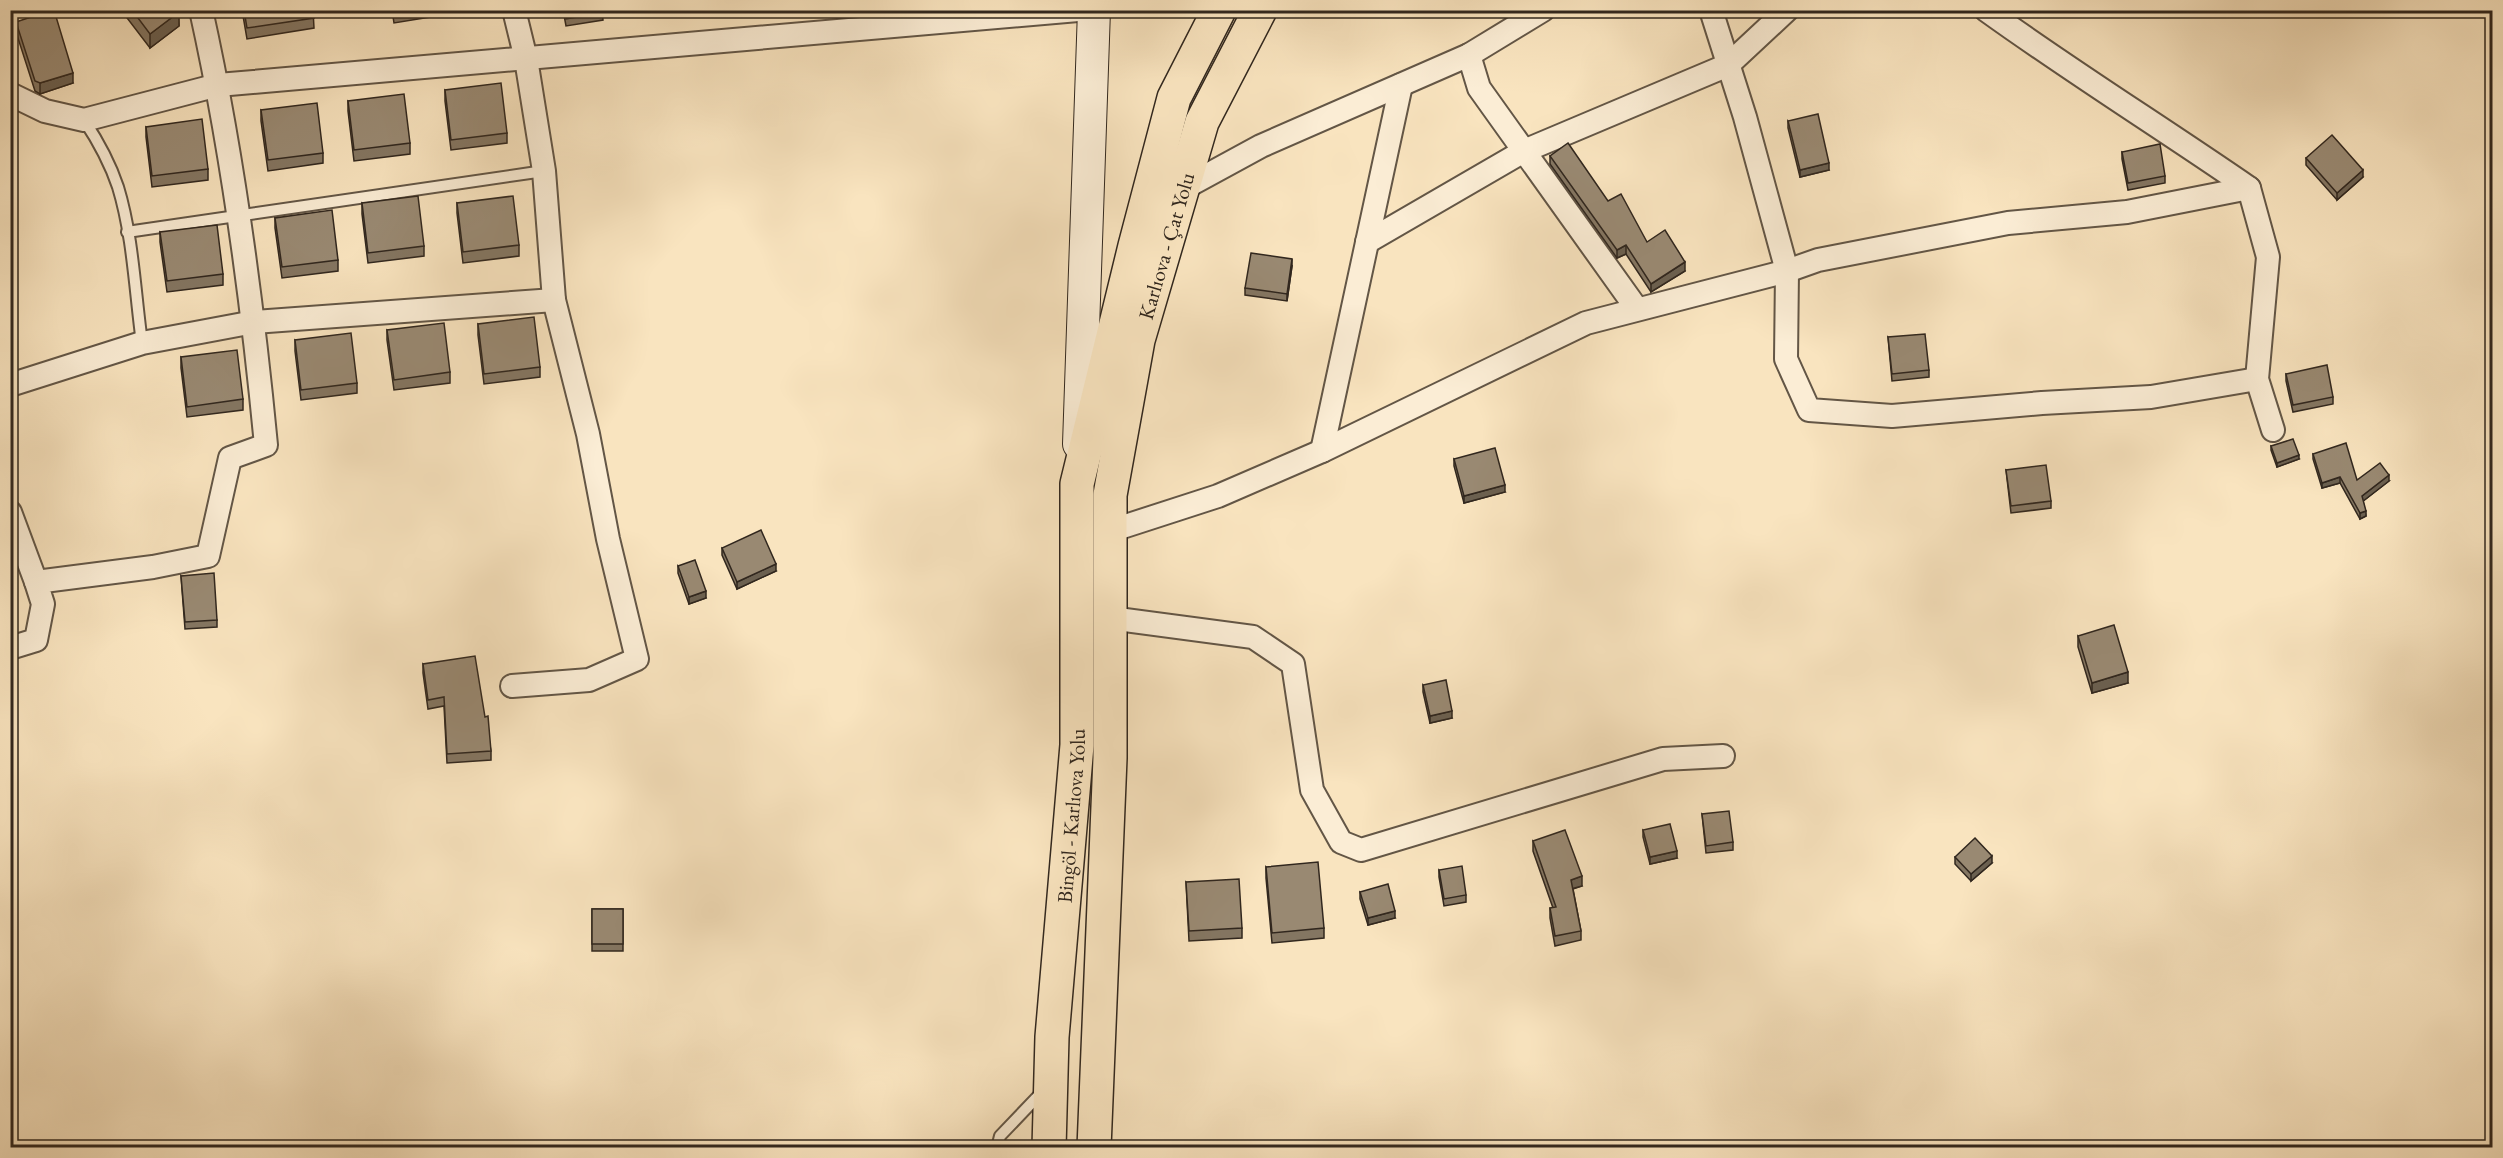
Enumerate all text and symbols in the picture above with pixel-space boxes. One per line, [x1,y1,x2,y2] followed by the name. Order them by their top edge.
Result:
[1131,169,1200,322] street label: Karlıova - Çat Yolu
[1050,729,1091,904] street label: Bingöl - Karlıova Yolu

